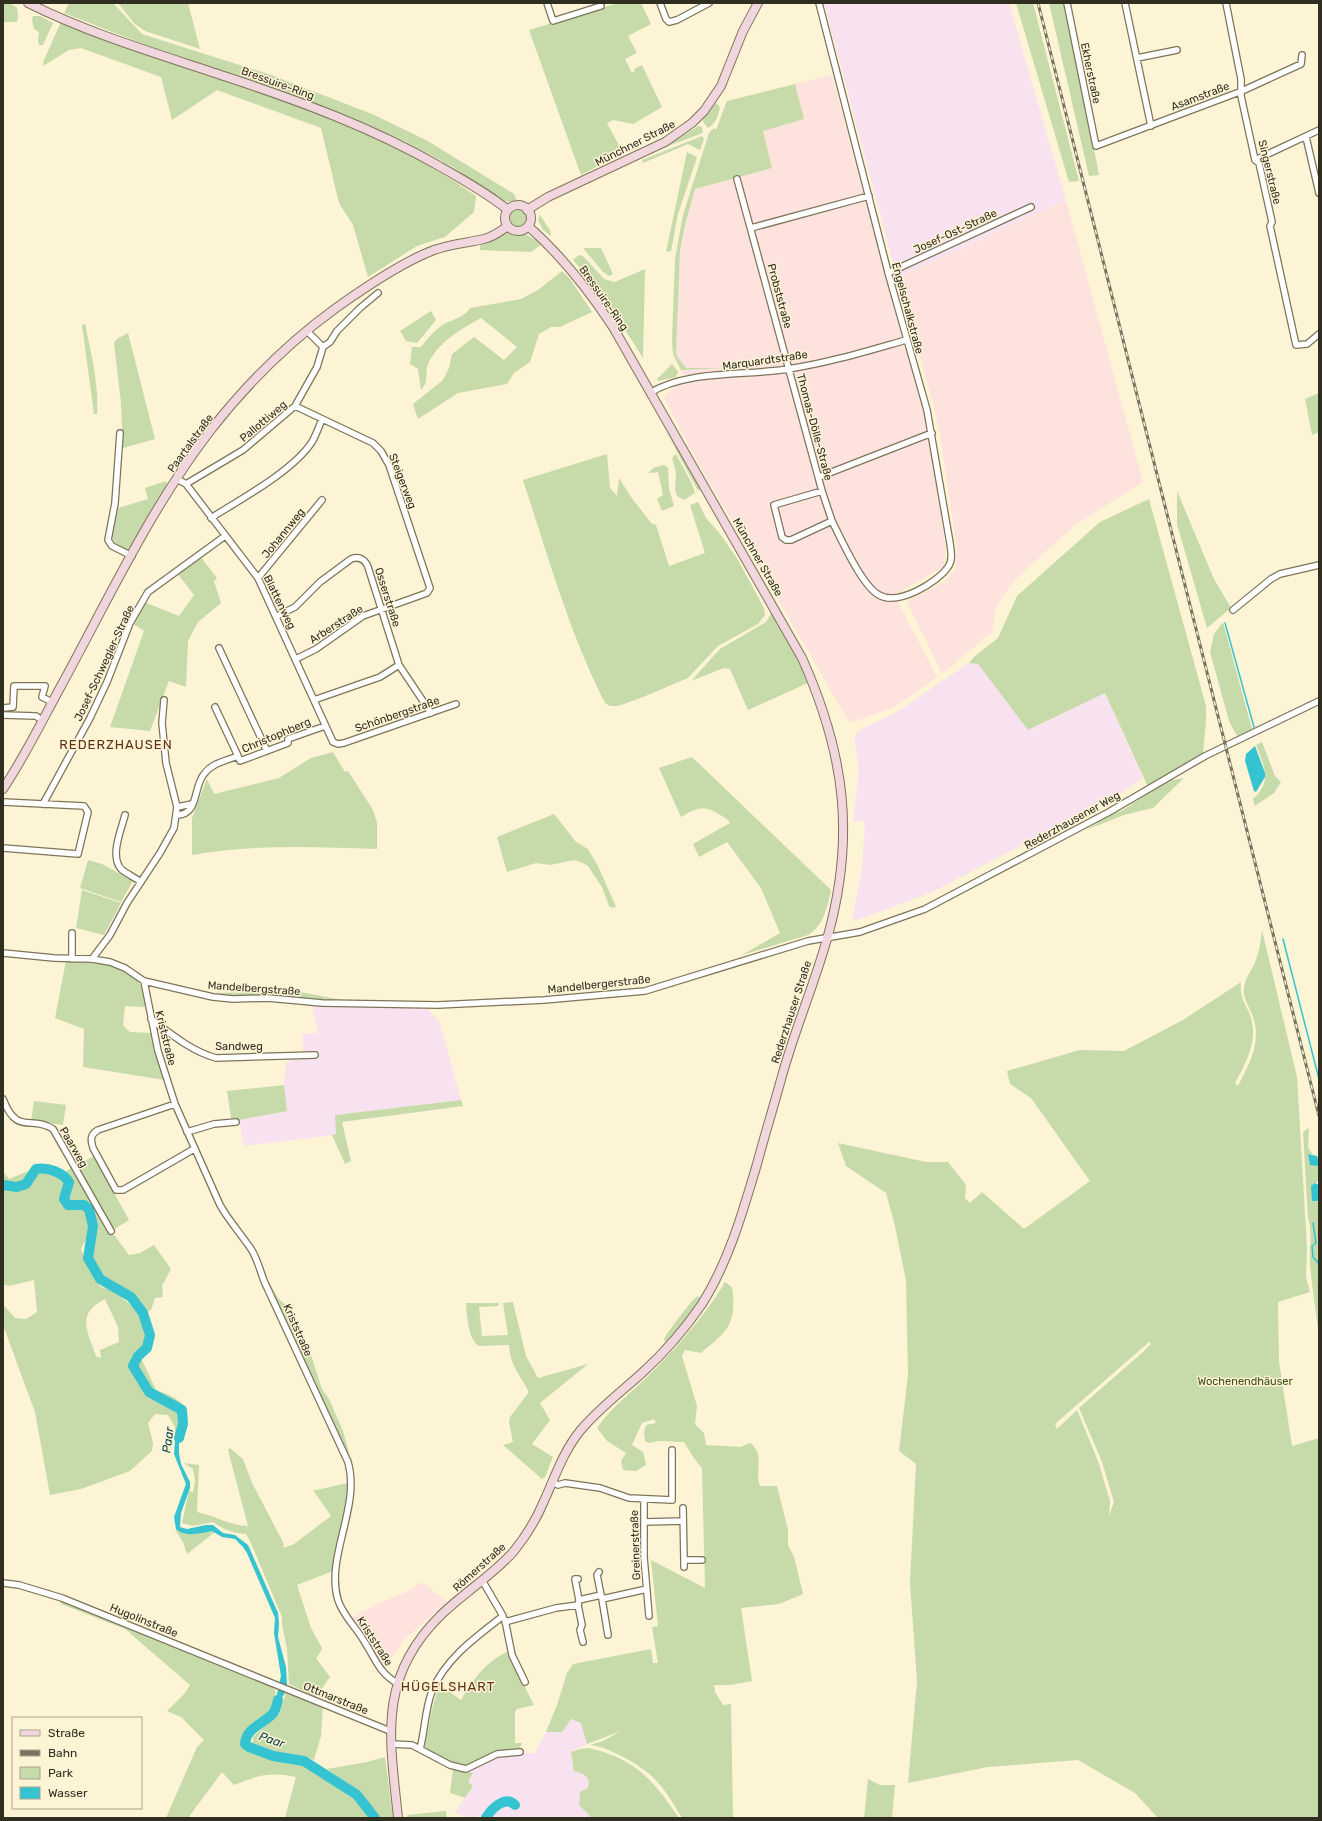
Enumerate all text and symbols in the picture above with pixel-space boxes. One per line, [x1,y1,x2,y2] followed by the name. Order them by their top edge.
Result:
[1078,41,1103,105] street label: Ekherstraße
[240,64,316,103] street label: Bressuire-Ring
[1169,79,1231,114] street label: Asamstraße
[593,118,677,169] street label: Münchner Straße
[1255,139,1284,206] street label: Singerstraße
[911,206,999,256] street label: Josef-Ost-Straße
[889,261,926,355] street label: Engelschalkstraße
[765,262,794,330] street label: Probststraße
[576,263,631,333] street label: Bressuire-Ring
[722,348,808,373] street label: Marquardtstraße
[794,372,835,482] street label: Thomas-Dölle-Straße
[237,398,289,445] street label: Pallottiweg
[165,412,216,475] street label: Paartalstraße
[386,452,419,511] street label: Steigerweg
[259,506,308,561] street label: Johannweg
[730,516,785,599] street label: Münchner Straße
[372,566,403,629] street label: Osserstraße
[261,573,298,631] street label: Blattenweg
[307,602,365,647] street label: Arberstraße
[72,603,137,723] street label: Josef-Schwegler-Straße
[353,694,441,735] street label: Schönbergstraße
[240,715,313,756] street label: Christophberg
[59,737,173,752] district label: REDERZHAUSEN
[1022,789,1122,852] street label: Rederzhausener Weg
[769,959,814,1065] street label: Rederzhauser Straße
[547,973,651,996] street label: Mandelbergerstraße
[207,979,301,998] street label: Mandelbergstraße
[152,1009,179,1067] street label: Kriststraße
[215,1040,263,1053] street label: Sandweg
[57,1125,90,1170] street label: Paarweg
[280,1302,315,1358] street label: Kriststraße
[1197,1375,1293,1388] park label: Wochenendhäuser
[159,1426,177,1454] water label: Paar
[628,1510,643,1580] street label: Greinerstraße
[450,1540,508,1594] street label: Römerstraße
[108,1601,180,1640] street label: Hugolinstraße
[354,1614,395,1668] street label: Kriststraße
[401,1679,495,1694] district label: HÜGELSHART
[301,1680,370,1717] street label: Ottmarstraße
[12,1717,142,1809] legend
[48,1726,85,1740] text: Straße
[257,1729,287,1751] water label: Paar
[48,1746,77,1760] text: Bahn
[48,1766,74,1780] text: Park
[48,1786,88,1800] text: Wasser

